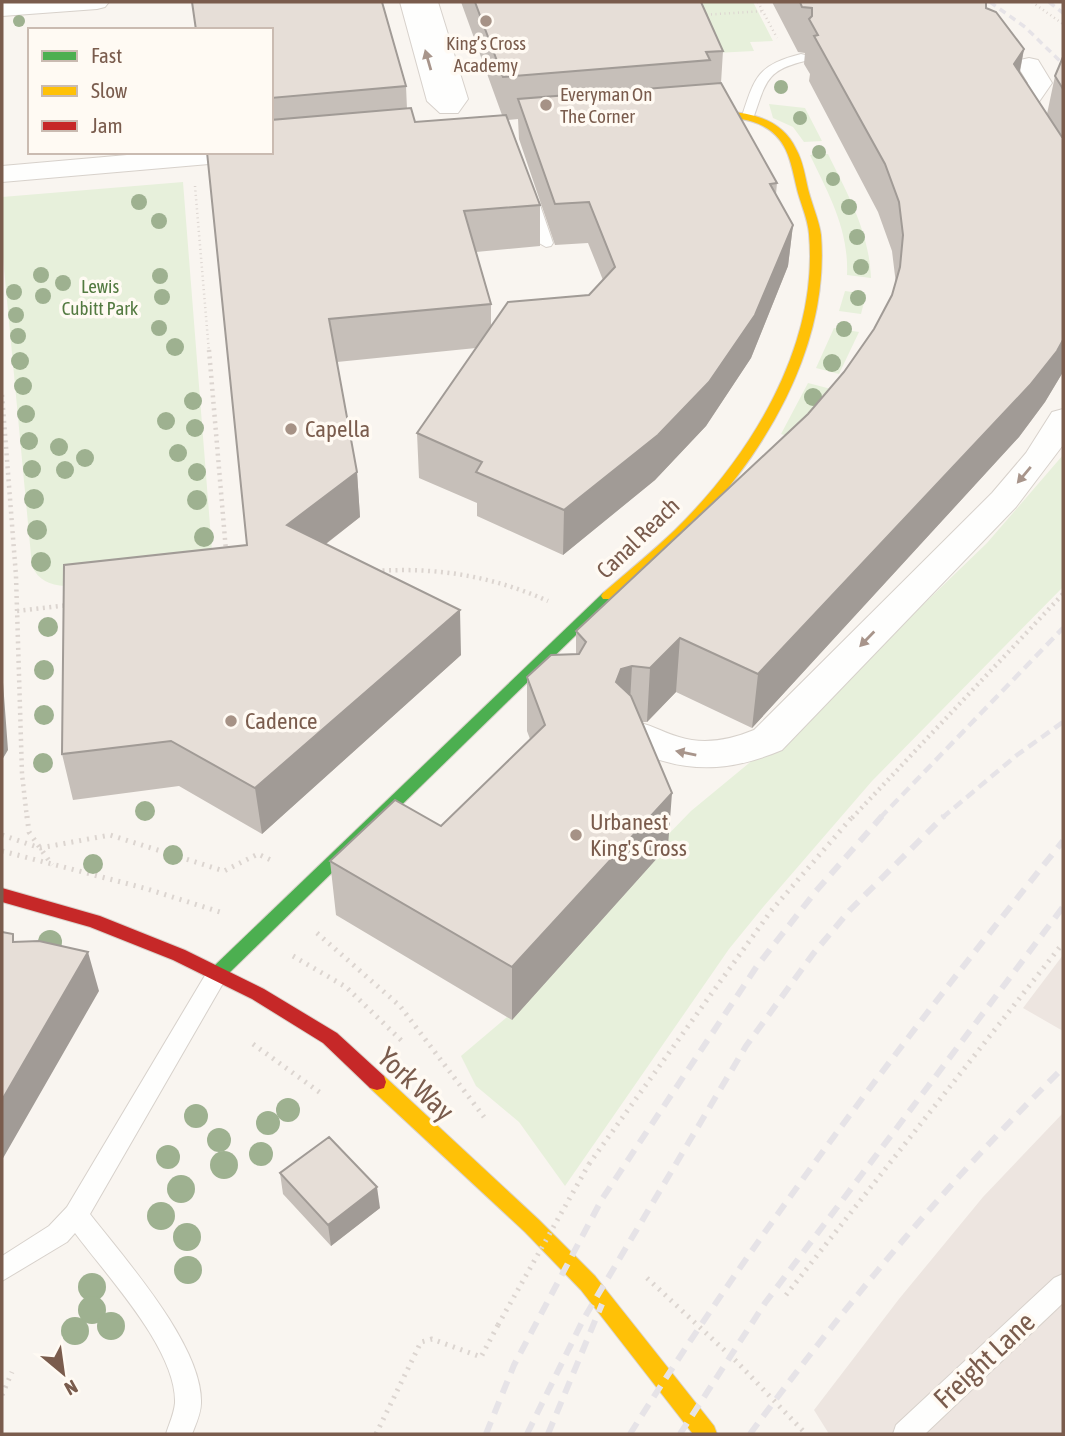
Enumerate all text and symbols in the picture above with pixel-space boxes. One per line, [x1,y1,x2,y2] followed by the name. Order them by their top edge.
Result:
[478,13,494,29] marker: King’s Cross Academy
[28,28,273,154] legend
[446,32,526,76] place label: King’s Cross Academy
[91,43,122,67] text: Fast
[422,49,432,70] one-way arrow
[91,78,128,102] text: Slow
[560,83,652,127] place label: Everyman On The Corner
[538,97,554,113] marker: Everyman On The Corner
[91,113,123,137] text: Jam
[62,275,139,319] park label: Lewis Cubitt Park
[305,416,370,442] place label: Capella
[283,421,299,437] marker: Capella
[1017,465,1032,483] one-way arrow
[591,492,685,584] street label: Canal Reach
[860,630,876,647] one-way arrow
[245,708,318,734] place label: Cadence
[223,713,239,729] marker: Cadence
[675,747,697,758] one-way arrow
[590,809,687,861] place label: Urbanest King's Cross
[568,827,584,843] marker: Urbanest King's Cross
[371,1041,461,1127] street label: York Way
[927,1305,1041,1415] street label: Freight Lane
[28,1338,98,1408] north arrow
[61,1376,81,1400] text: N

